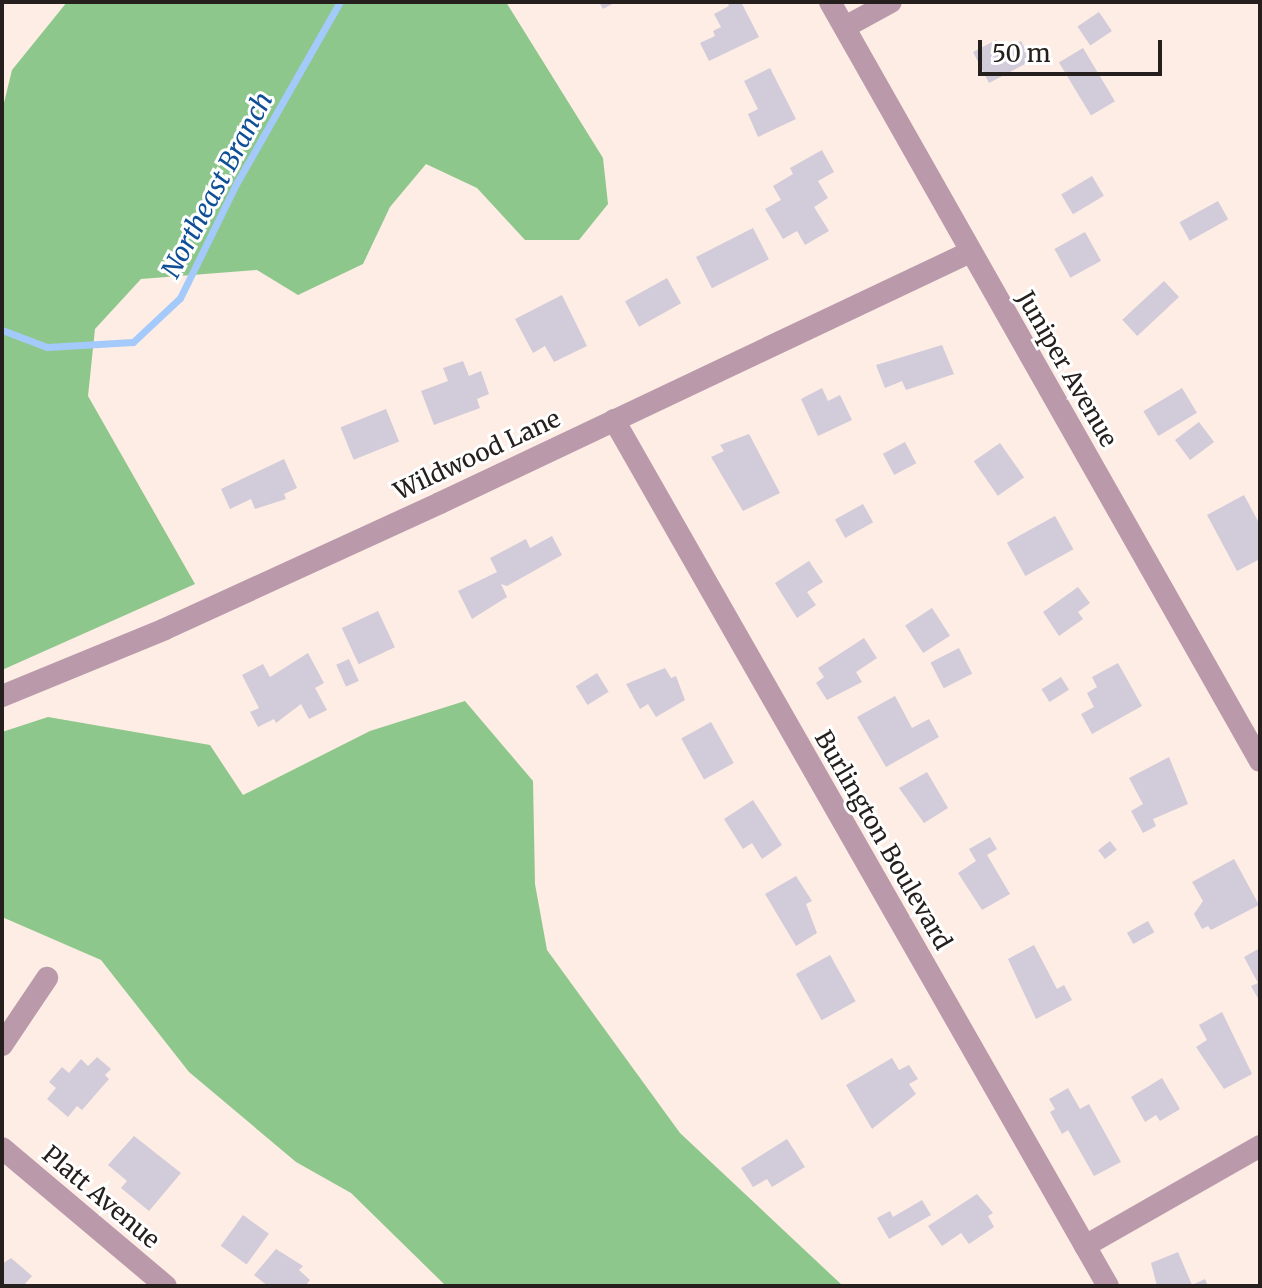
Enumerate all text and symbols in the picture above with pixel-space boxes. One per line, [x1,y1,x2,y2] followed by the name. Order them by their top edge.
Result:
[982,24,1166,74] scale bar
[992,38,1051,69] text: 50 m
[155,87,279,283] water label: Northeast Branch
[1011,286,1123,452] street label: Juniper Avenue
[389,404,565,506] street label: Wildwood Lane
[809,725,957,955] street label: Burlington Boulevard
[37,1140,165,1254] street label: Platt Avenue

